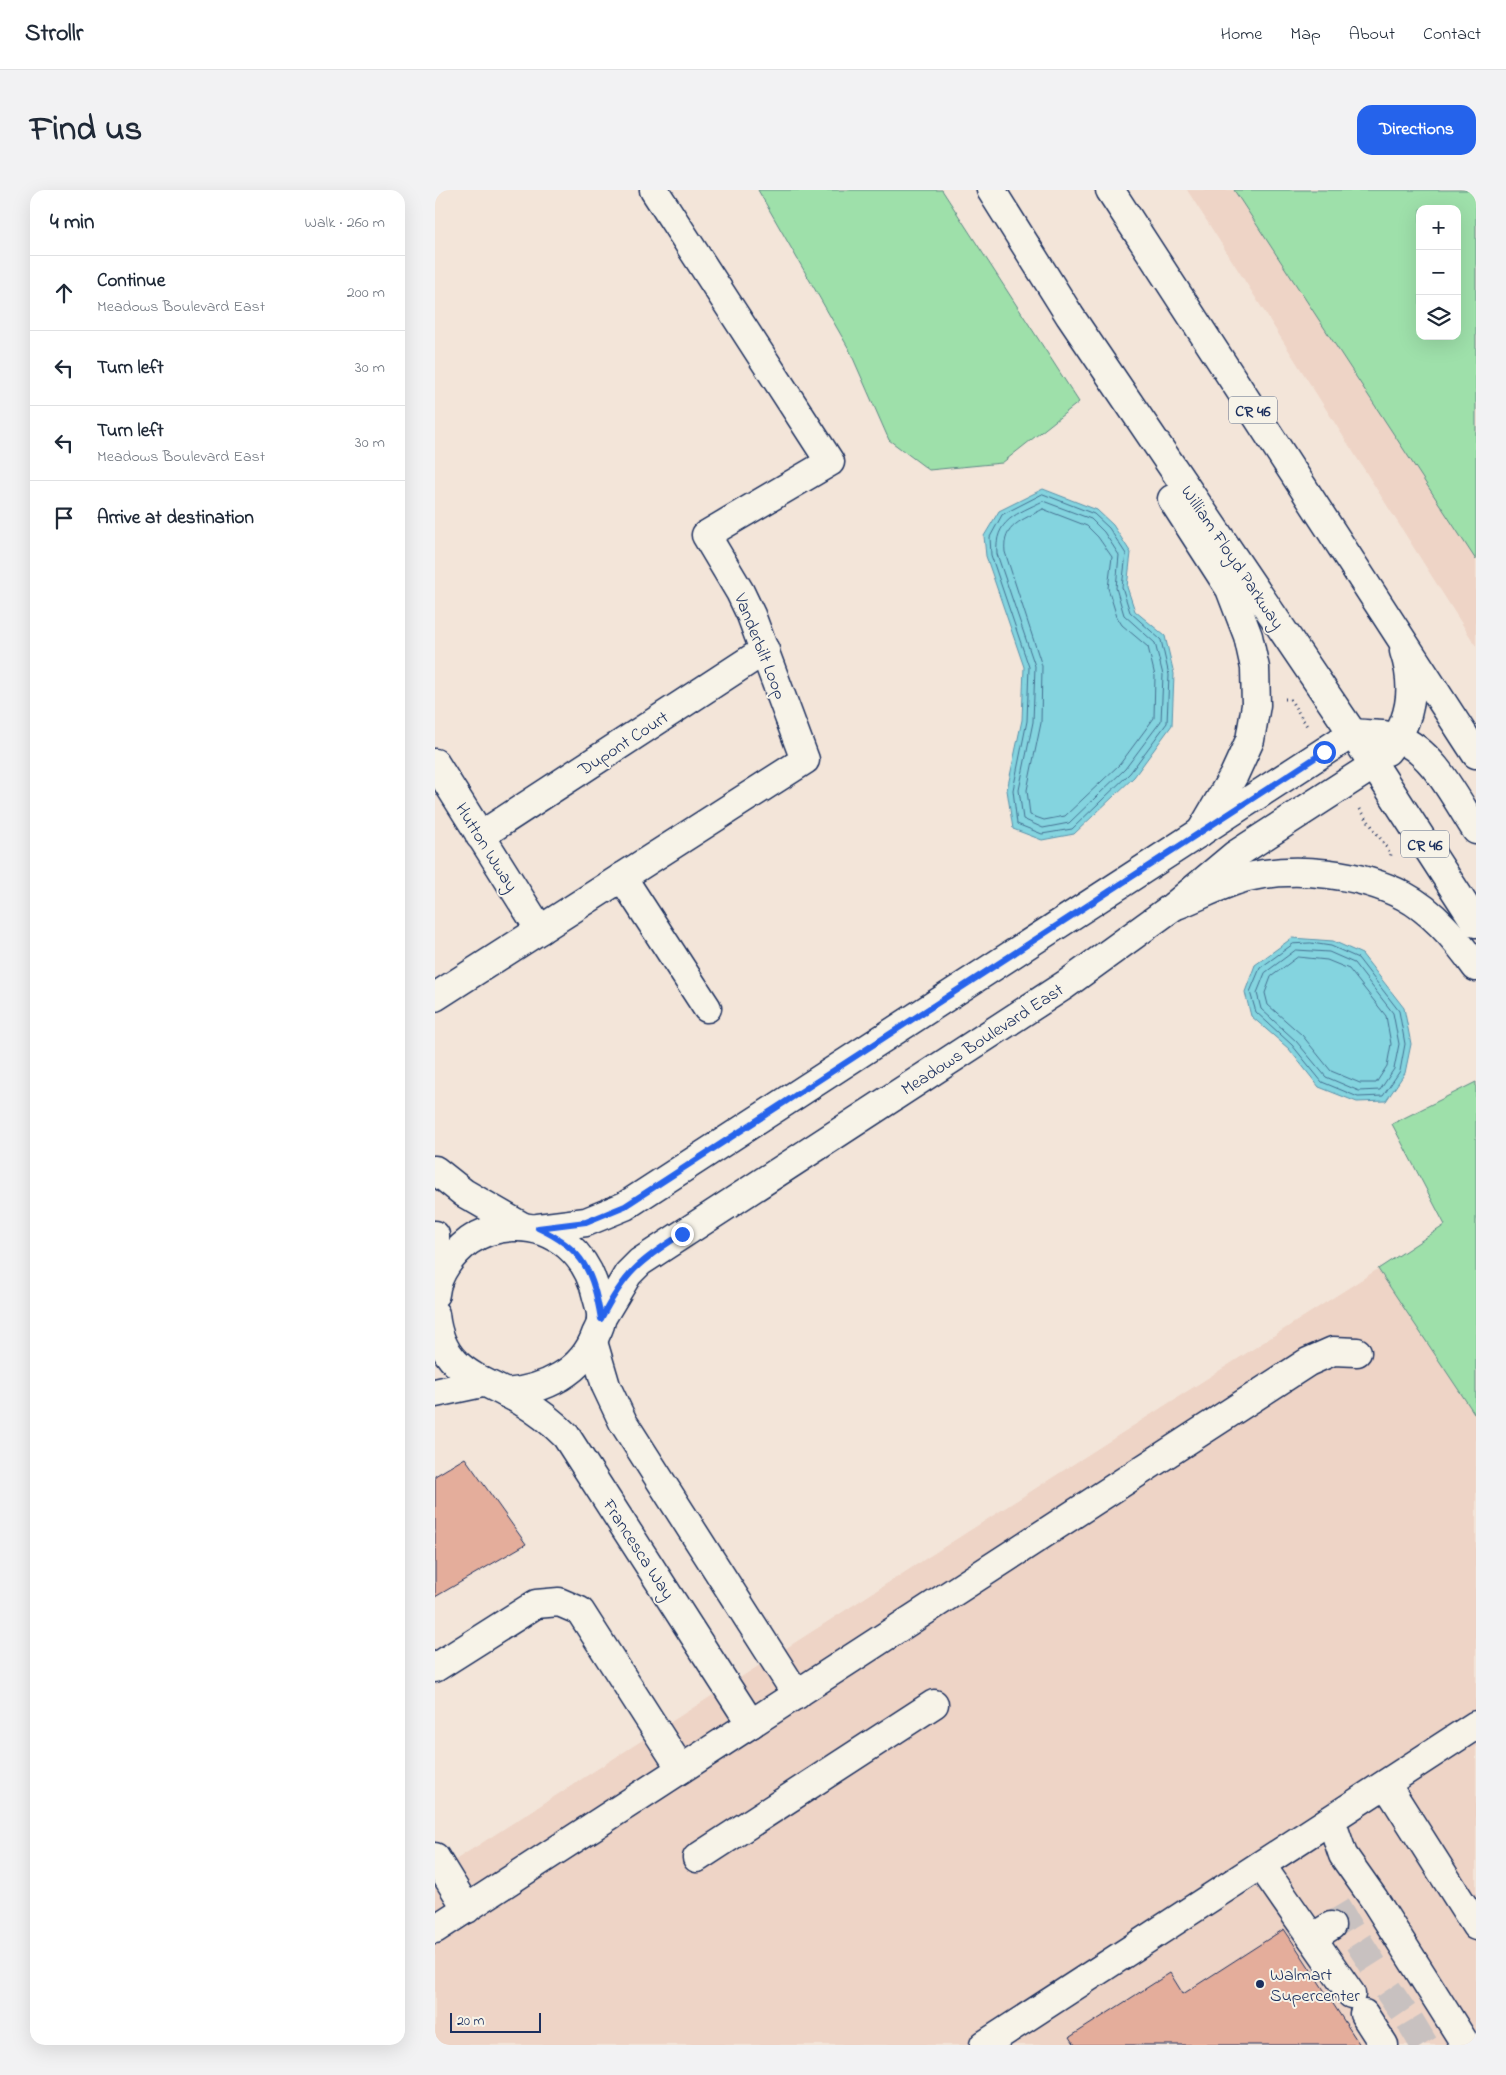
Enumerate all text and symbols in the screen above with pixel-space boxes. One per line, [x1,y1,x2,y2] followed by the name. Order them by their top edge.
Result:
[25,17,83,52] text: Strollr
[1221,22,1262,48] text: Home
[1290,22,1321,48] text: Map
[1349,22,1395,48] text: About
[1423,22,1481,48] text: Contact
[30,105,142,156] text: Find us
[1357,105,1476,155] button: Directions
[1416,205,1461,340] map controls
[1416,205,1461,250] button: +
[50,208,94,238] text: 4 min
[305,211,385,235] text: Walk · 260 m
[1416,250,1461,295] button: −
[97,268,165,295] text: Continue
[50,279,78,307] icon: ahead
[347,281,385,305] text: 200 m
[97,295,265,319] text: Meadows Boulevard East
[1416,295,1461,340] button: layers
[50,354,78,382] icon: left
[97,355,164,382] text: Turn left
[355,356,385,380] text: 30 m
[1229,396,1277,424] road number: CR 46
[97,418,164,445] text: Turn left
[50,429,78,457] icon: left
[355,431,385,455] text: 30 m
[97,445,265,469] text: Meadows Boulevard East
[1173,481,1289,635] street label: William Floyd Parkway
[50,504,78,532] icon: arrive
[97,505,254,532] text: Arrive at destination
[726,589,792,704] street label: Vanderbilt Loop
[573,706,674,784] street label: Dupont Court
[1313,741,1336,764] route start
[448,798,523,898] street label: Hutton Wway
[1401,831,1449,858] road number: CR 46
[897,978,1069,1103] street label: Meadows Boulevard East
[671,1223,694,1246] route end
[594,1494,680,1606] street label: Francesca Way
[1270,1963,1360,2010] place label: Walmart Supercenter
[1254,1978,1266,1990] marker: Walmart Supercenter
[450,2010,541,2033] scale bar
[457,2011,484,2032] text: 20 m

